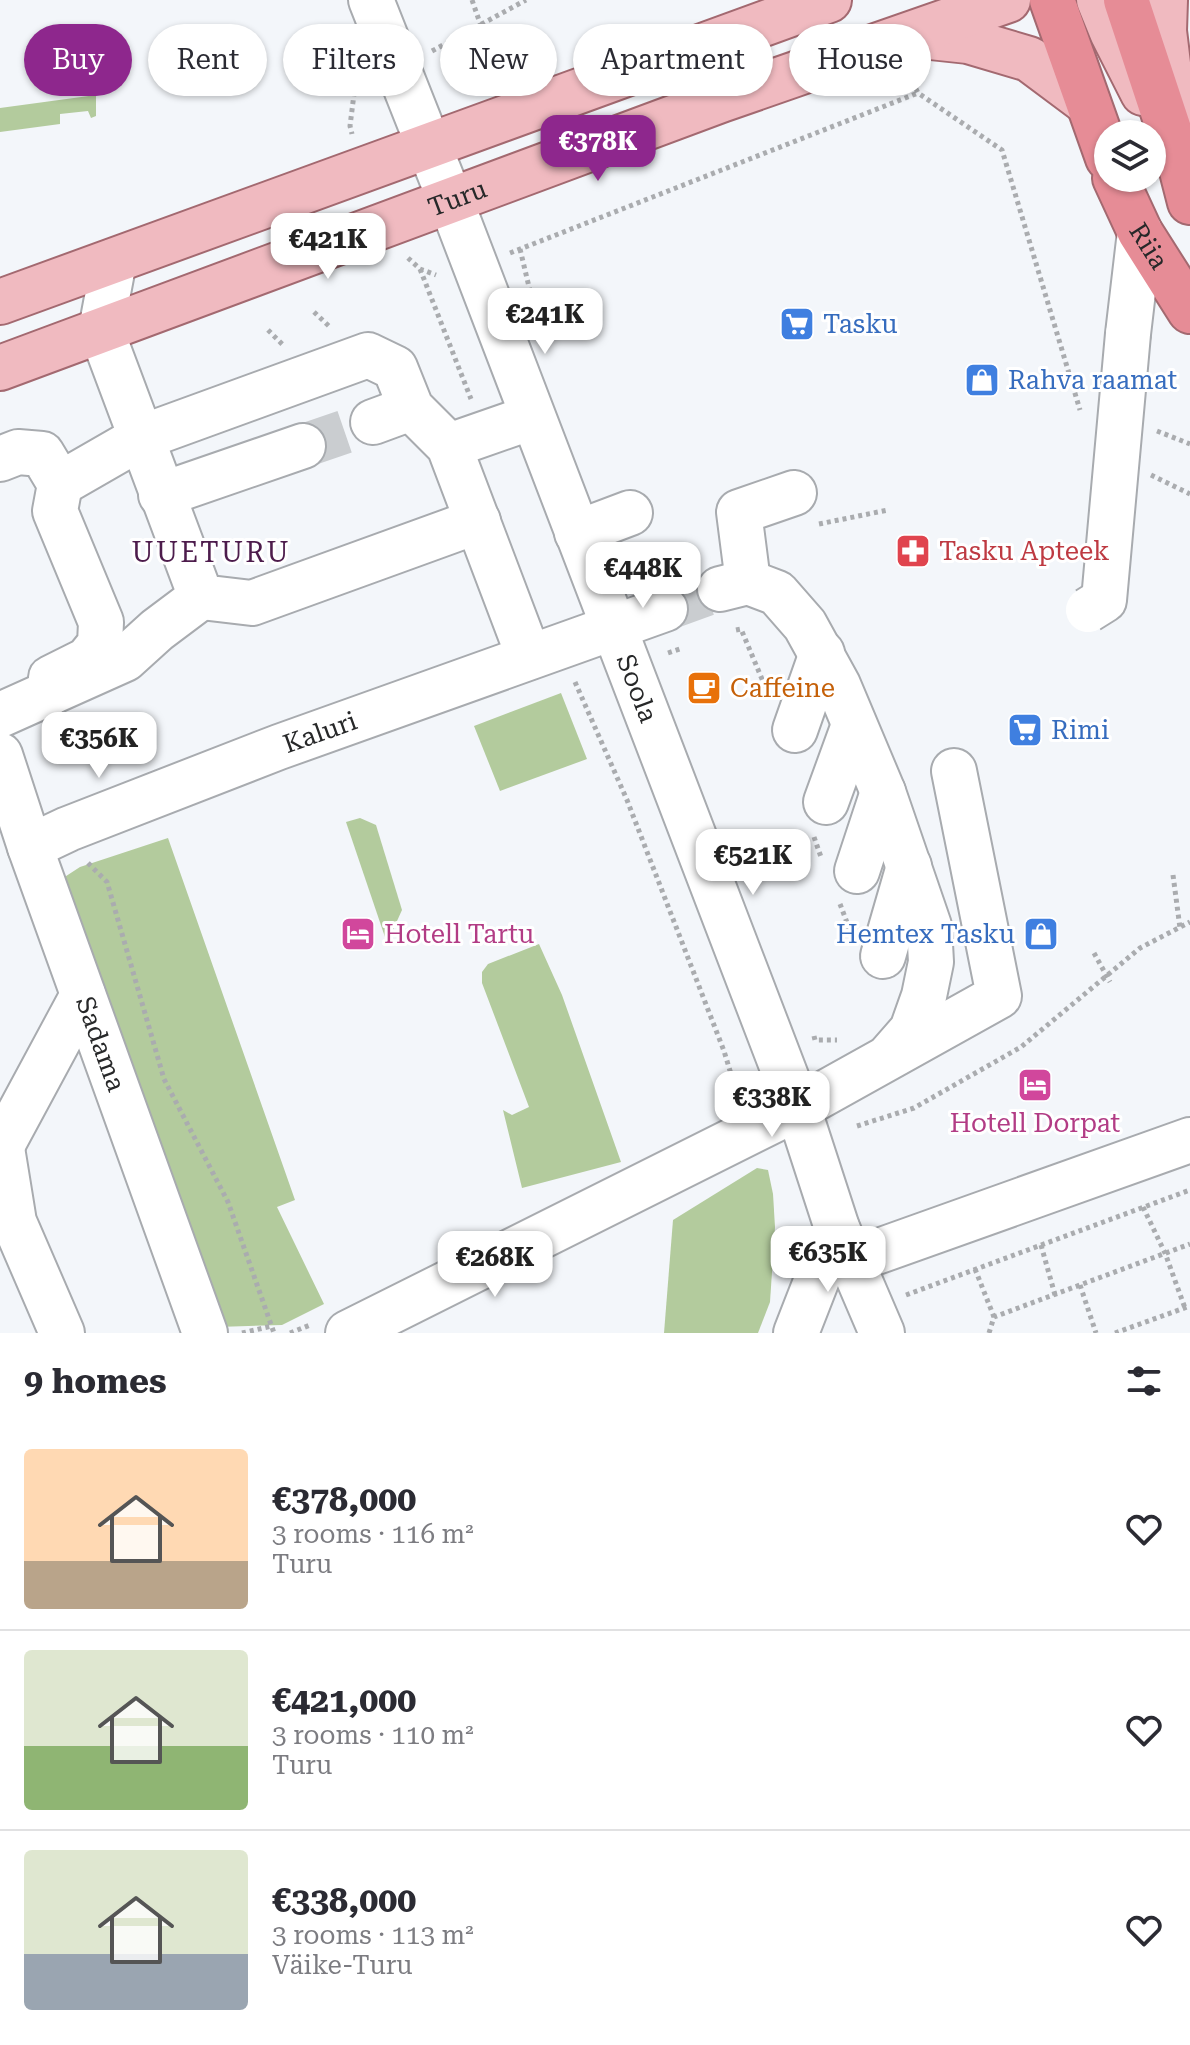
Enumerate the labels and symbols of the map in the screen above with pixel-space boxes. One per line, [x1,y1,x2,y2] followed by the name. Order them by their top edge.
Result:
[542,115,654,183] pin: €378K
[424,173,491,223] street label: Turu
[272,213,384,281] pin: €421K
[1123,217,1175,275] street label: Riia
[489,288,601,356] pin: €241K
[778,305,816,343] supermarket icon: Tasku
[823,309,898,339] place label: Tasku
[963,361,1001,399] shop icon: Rahva raamat
[1008,365,1178,395] place label: Rahva raamat
[894,532,932,570] pharmacy icon: Tasku Apteek
[131,536,291,569] district label: UUETURU
[939,536,1110,566] place label: Tasku Apteek
[587,542,699,610] pin: €448K
[611,650,664,727] street label: Soola
[685,669,723,707] cafe icon: Caffeine
[730,673,835,703] place label: Caffeine
[279,705,361,759] street label: Kaluri
[1006,711,1044,749] supermarket icon: Rimi
[43,712,155,780] pin: €356K
[1051,715,1109,745] place label: Rimi
[697,829,809,897] pin: €521K
[339,915,377,953] hotel icon: Hotell Tartu
[1022,915,1060,953] shop icon: Hemtex Tasku
[384,919,534,949] place label: Hotell Tartu
[836,919,1015,949] place label: Hemtex Tasku
[70,992,132,1095] street label: Sadama
[1016,1066,1054,1104] hotel icon: Hotell Dorpat
[716,1071,828,1139] pin: €338K
[950,1108,1121,1138] place label: Hotell Dorpat
[772,1226,884,1294] pin: €635K
[439,1231,551,1299] pin: €268K

